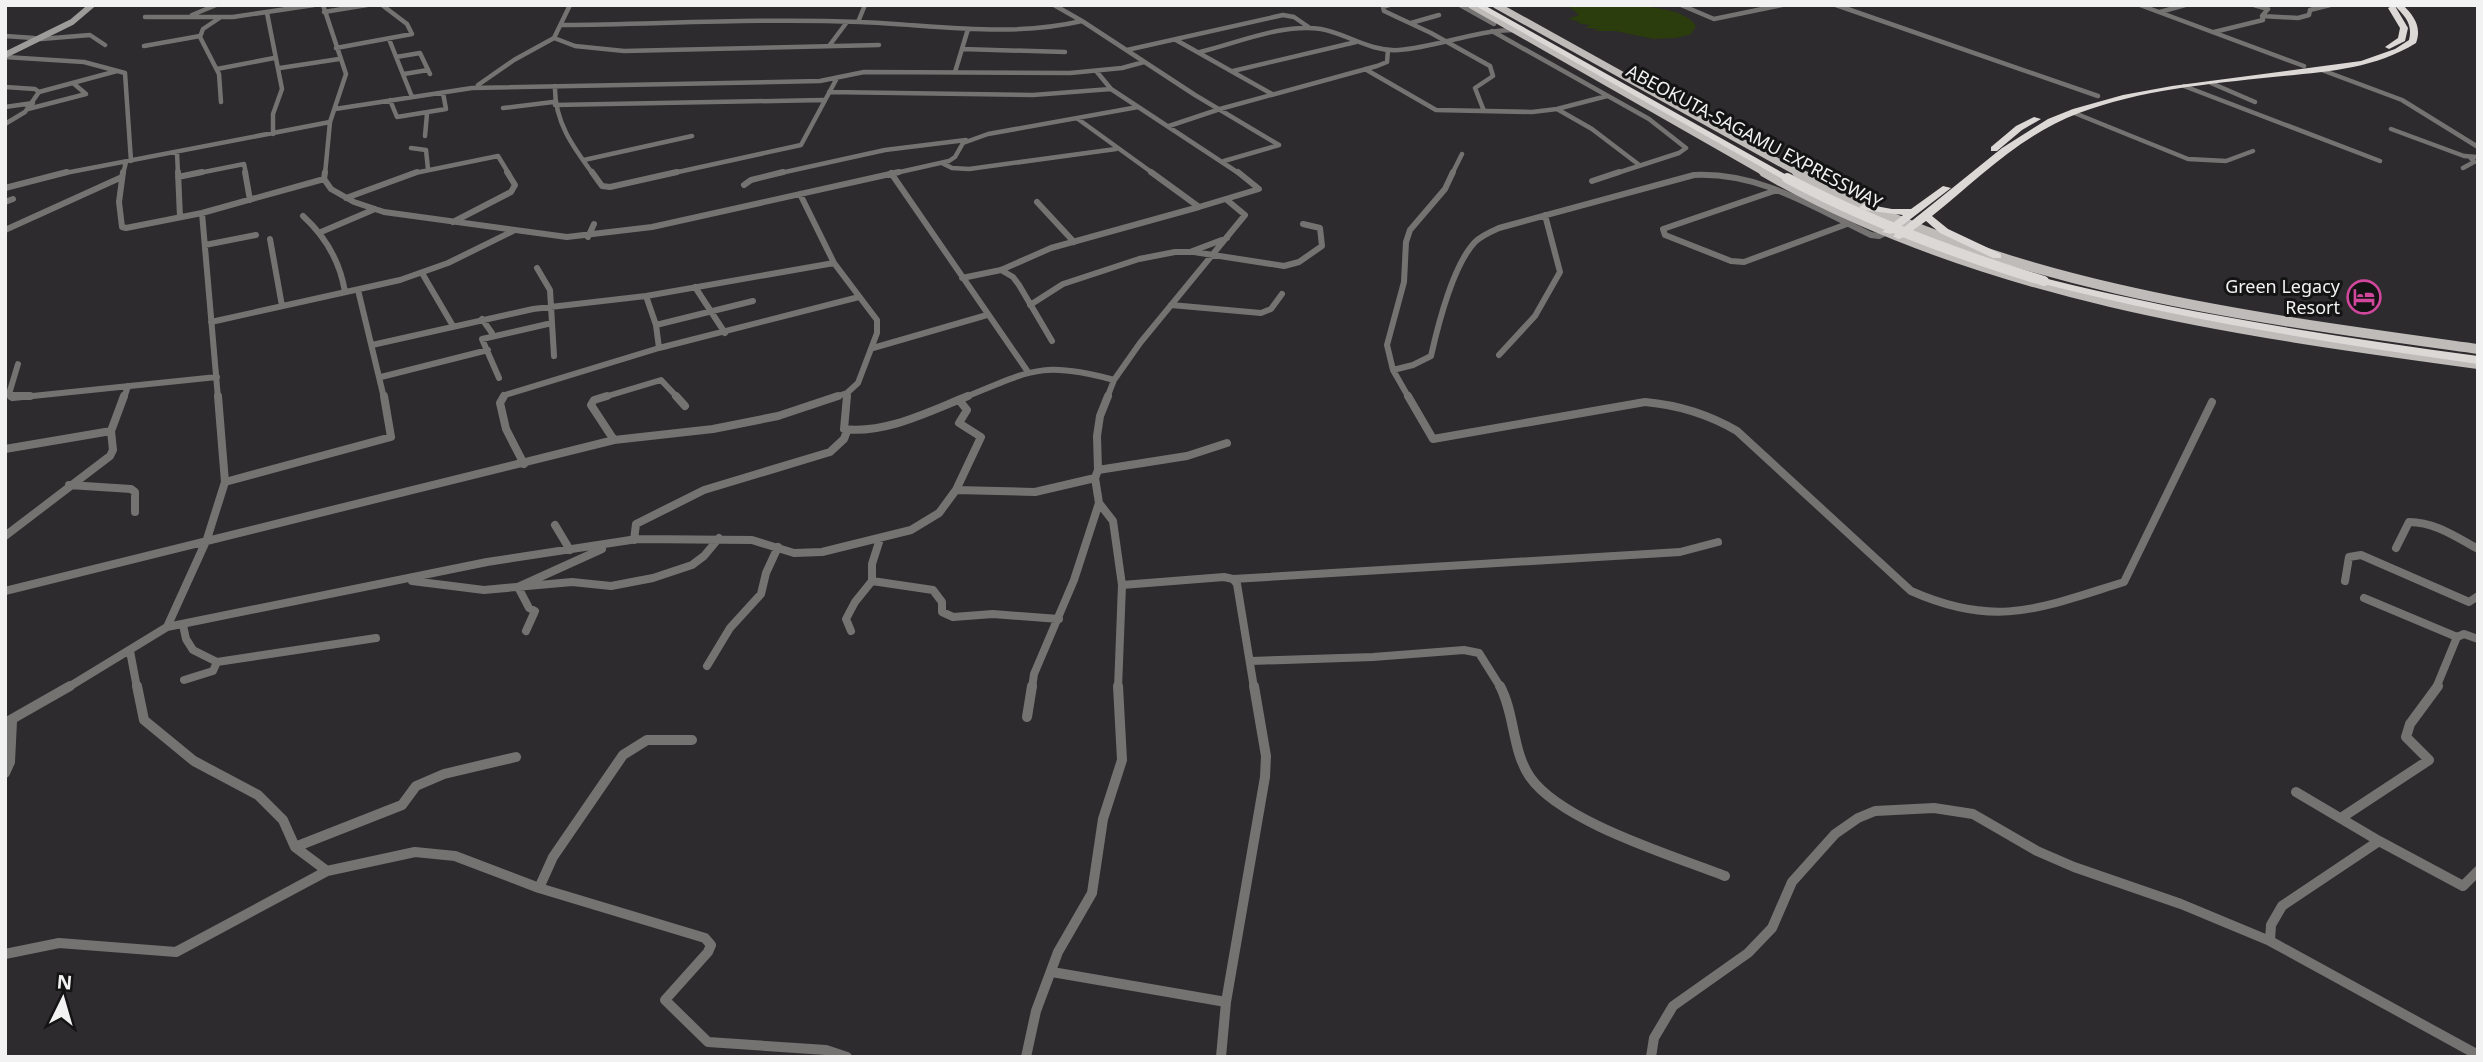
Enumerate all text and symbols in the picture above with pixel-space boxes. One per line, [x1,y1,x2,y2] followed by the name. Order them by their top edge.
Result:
[1622,58,1887,214] street label: ABEOKUTA-SAGAMU EXPRESSWAY
[2225,274,2341,319] place label: Green Legacy Resort
[2345,278,2383,316] hotel icon: Green Legacy Resort
[28,964,98,1034] north arrow
[56,968,73,996] text: N

